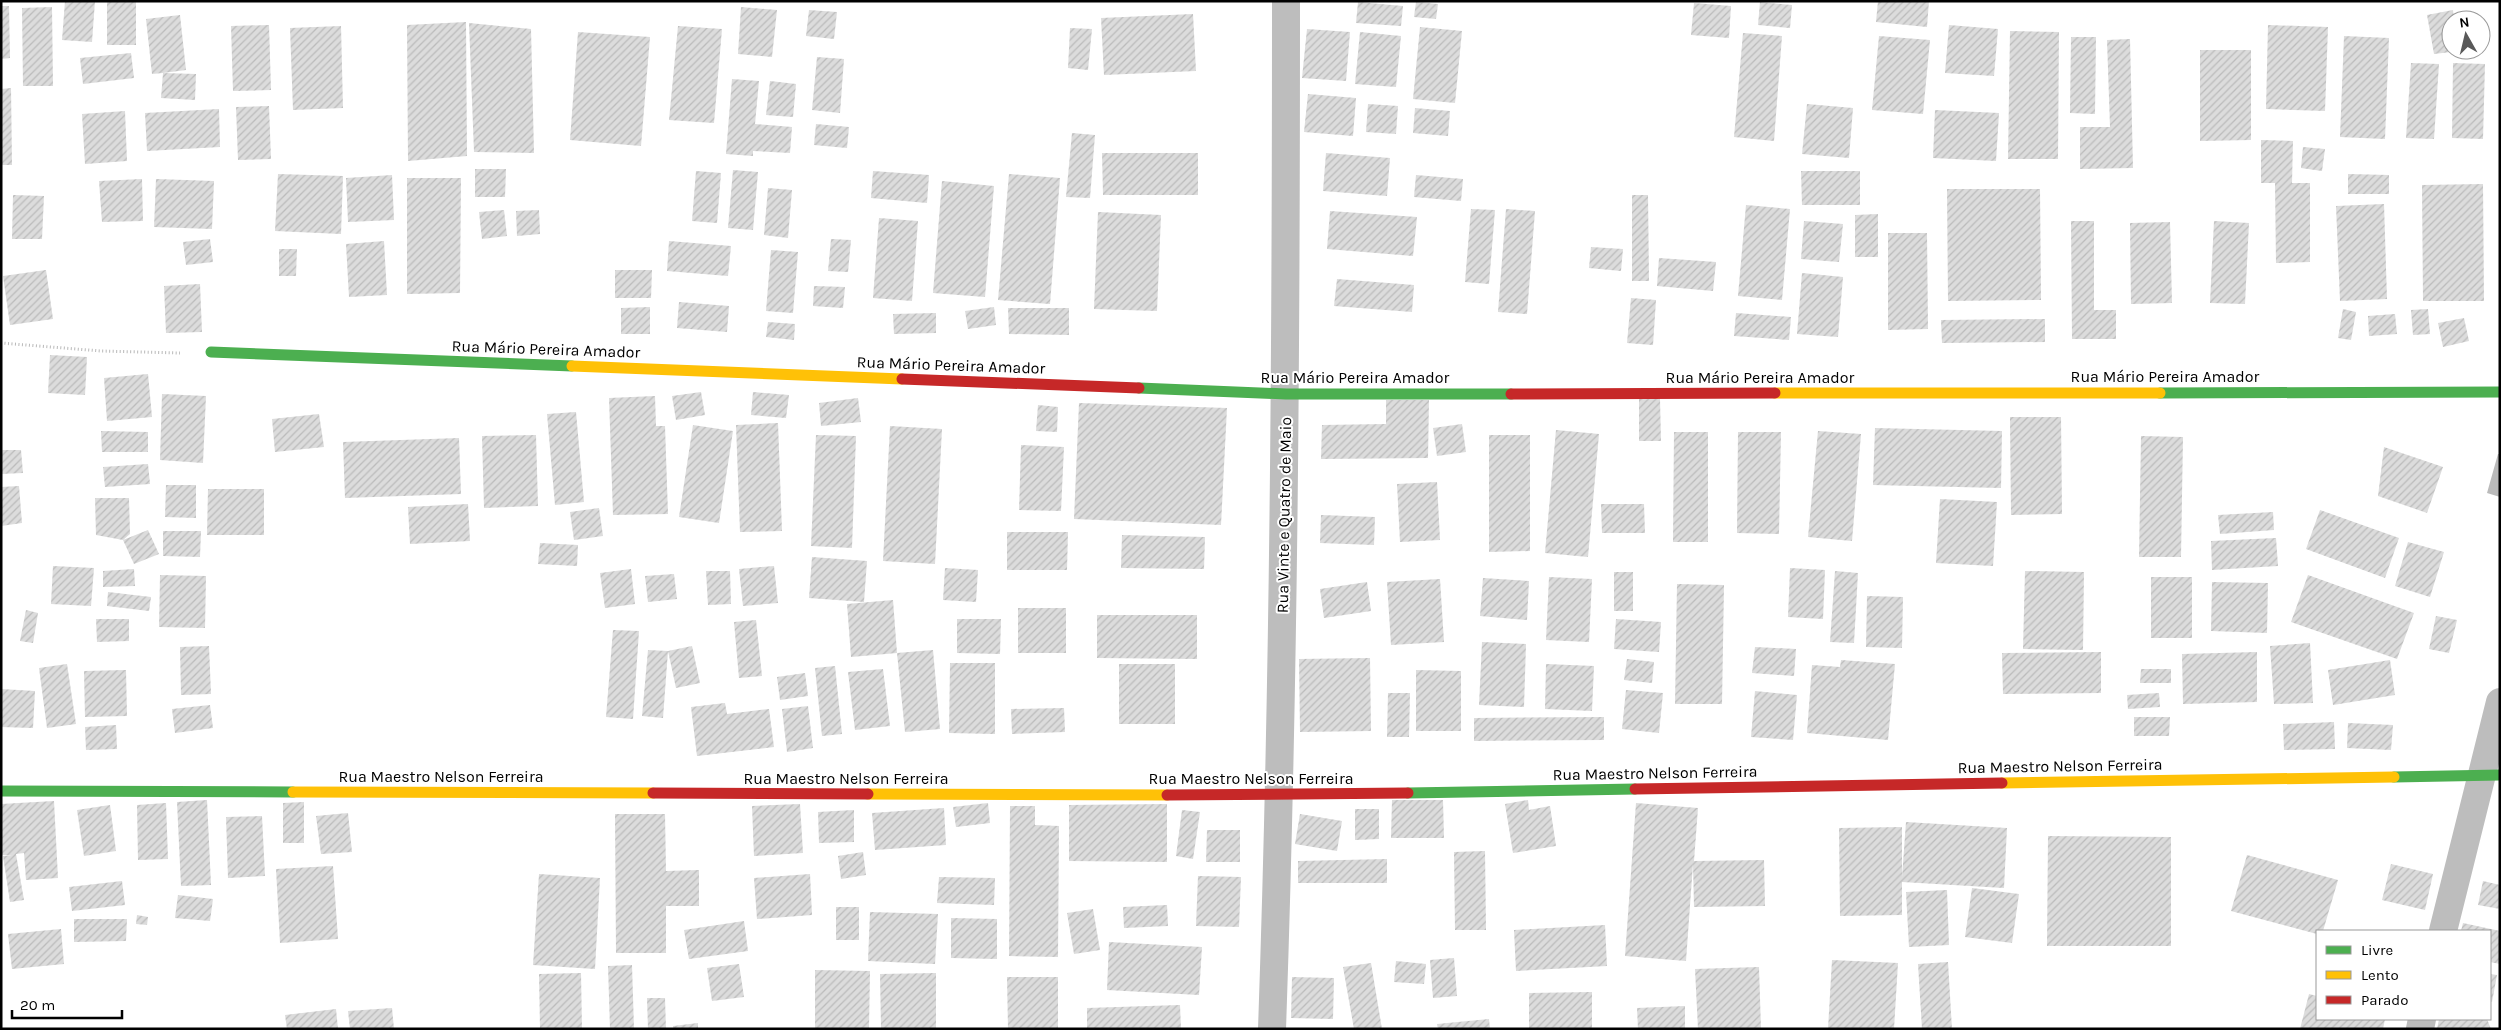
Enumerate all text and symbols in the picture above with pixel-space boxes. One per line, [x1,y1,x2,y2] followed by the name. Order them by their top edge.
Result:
[2441,10,2491,60] north arrow
[2458,14,2470,32] text: N
[451,336,641,362] street label: Rua Mário Pereira Amador
[856,352,1046,378] street label: Rua Mário Pereira Amador
[2071,367,2260,386] street label: Rua Mário Pereira Amador
[1261,368,1450,387] street label: Rua Mário Pereira Amador
[1666,368,1855,387] street label: Rua Mário Pereira Amador
[1273,417,1295,613] street label: Rua Vinte e Quatro de Maio
[1957,755,2163,777] street label: Rua Maestro Nelson Ferreira
[1552,762,1758,784] street label: Rua Maestro Nelson Ferreira
[339,767,543,786] street label: Rua Maestro Nelson Ferreira
[744,769,948,788] street label: Rua Maestro Nelson Ferreira
[1149,769,1353,788] street label: Rua Maestro Nelson Ferreira
[2316,930,2491,1020] legend
[2361,941,2393,959] text: Livre
[2361,966,2399,984] text: Lento
[12,988,122,1020] scale bar
[2361,991,2408,1009] text: Parado
[20,996,55,1014] text: 20 m

